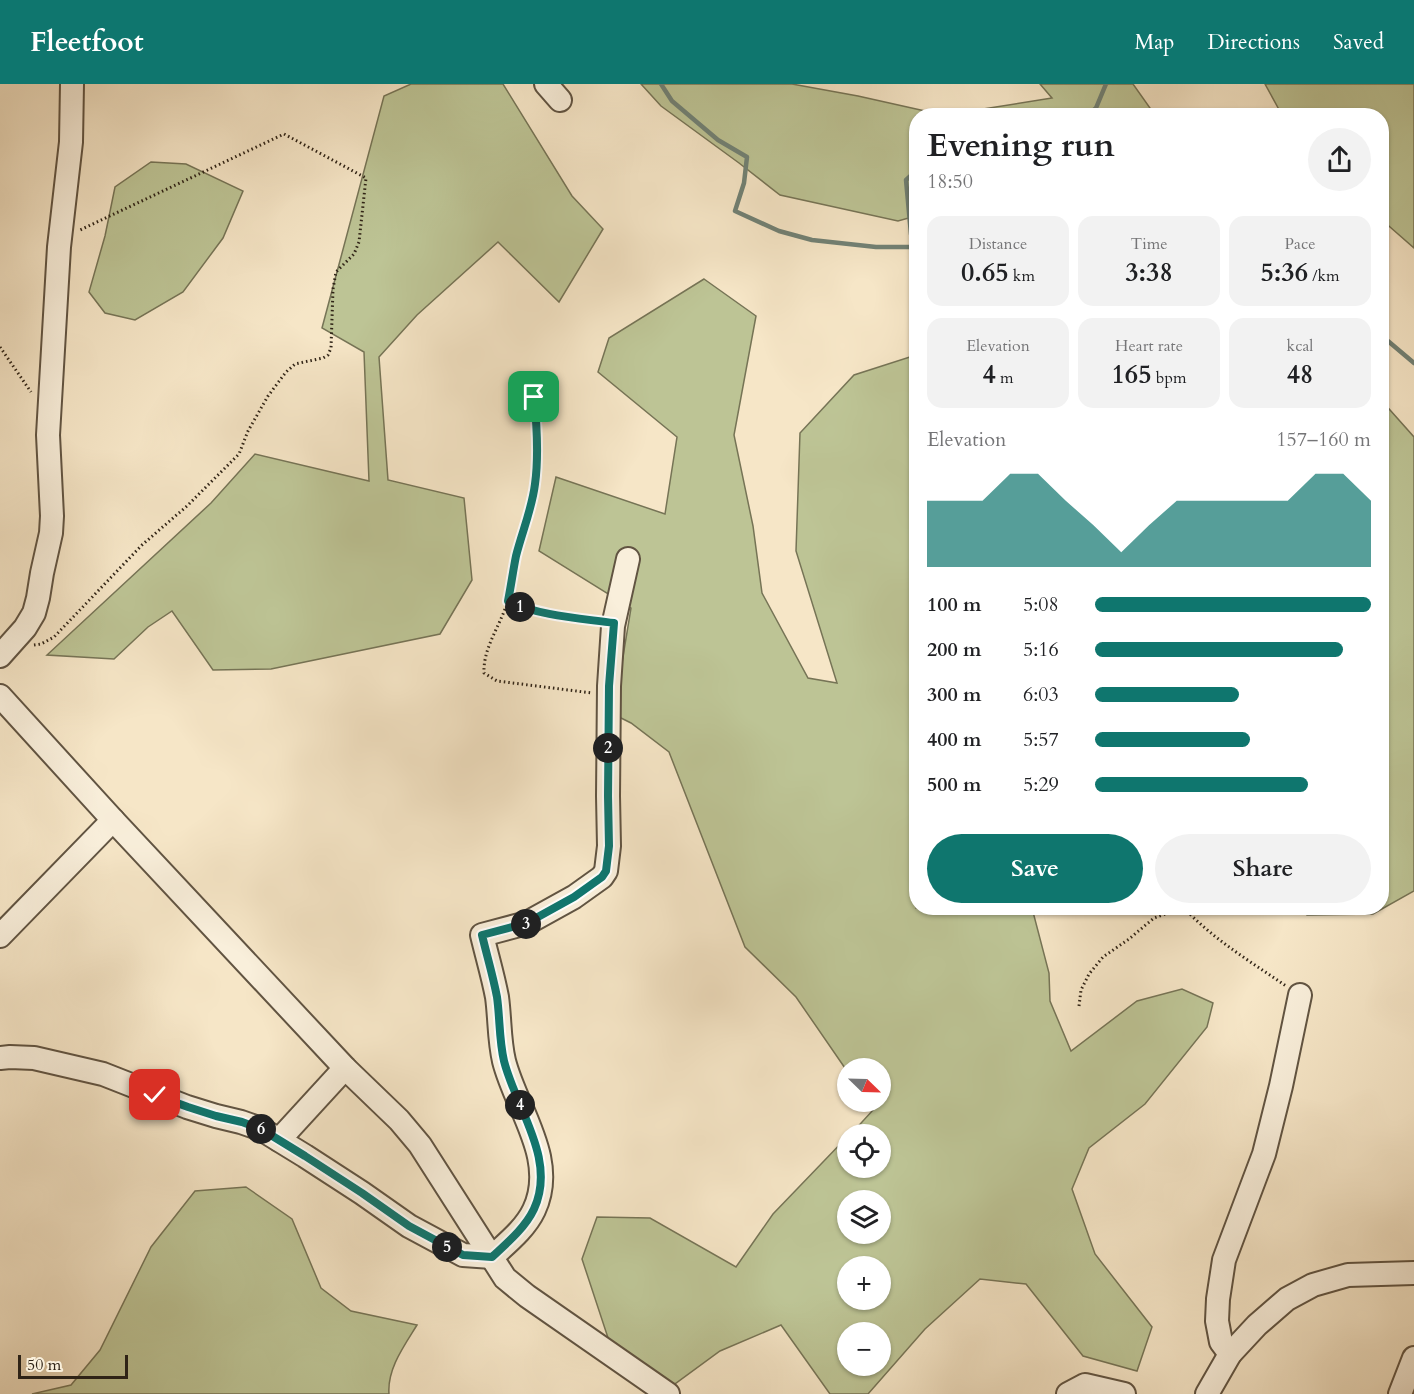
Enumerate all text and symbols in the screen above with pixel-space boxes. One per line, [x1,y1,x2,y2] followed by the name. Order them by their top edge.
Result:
[30,23,144,61] text: Fleetfoot
[1134,28,1174,57] text: Map
[1207,28,1300,57] text: Directions
[1333,28,1384,57] text: Saved
[927,123,1115,168] text: Evening run
[1308,128,1371,191] button: share
[927,168,973,195] text: 18:50
[969,233,1027,255] text: Distance
[1130,233,1168,255] text: Time
[1285,233,1315,255] text: Pace
[961,255,1009,290] text: 0.65
[1125,255,1173,290] text: 3:38
[1260,255,1308,290] text: 5:36
[1009,265,1035,287] text: km
[1308,265,1340,287] text: /km
[966,335,1030,357] text: Elevation
[1115,335,1183,357] text: Heart rate
[1287,335,1313,357] text: kcal
[982,357,996,392] text: 4
[1112,357,1152,392] text: 165
[1287,357,1313,392] text: 48
[996,367,1014,389] text: m
[1152,367,1186,389] text: bpm
[508,371,559,422] pin
[517,380,550,413] icon: arrive
[927,426,1006,453] text: Elevation
[1276,426,1371,453] text: 157–160 m
[927,591,982,618] text: 100 m
[1023,591,1059,618] text: 5:08
[505,592,535,622] pin: 1
[516,596,524,618] text: 1
[927,636,982,663] text: 200 m
[1023,636,1059,663] text: 5:16
[927,681,982,708] text: 300 m
[1023,681,1059,708] text: 6:03
[927,726,982,753] text: 400 m
[1023,726,1059,753] text: 5:57
[593,733,623,763] pin: 2
[604,737,612,759] text: 2
[927,771,982,798] text: 500 m
[1023,771,1059,798] text: 5:29
[927,834,1143,903] button: Save
[1155,834,1371,903] button: Share
[511,909,541,939] pin: 3
[522,913,530,935] text: 3
[837,1058,891,1112] north arrow
[837,1058,891,1376] map controls
[129,1069,180,1120] pin
[138,1078,171,1111] icon: check
[505,1090,535,1120] pin: 4
[516,1094,524,1116] text: 4
[246,1114,276,1144] pin: 6
[257,1118,265,1140] text: 6
[837,1124,891,1178] button: locate
[837,1190,891,1244] button: layers
[432,1232,462,1262] pin: 5
[443,1236,451,1258] text: 5
[837,1256,891,1310] button: +
[837,1322,891,1376] button: −
[18,1352,128,1380] scale bar
[27,1354,61,1376] text: 50 m

